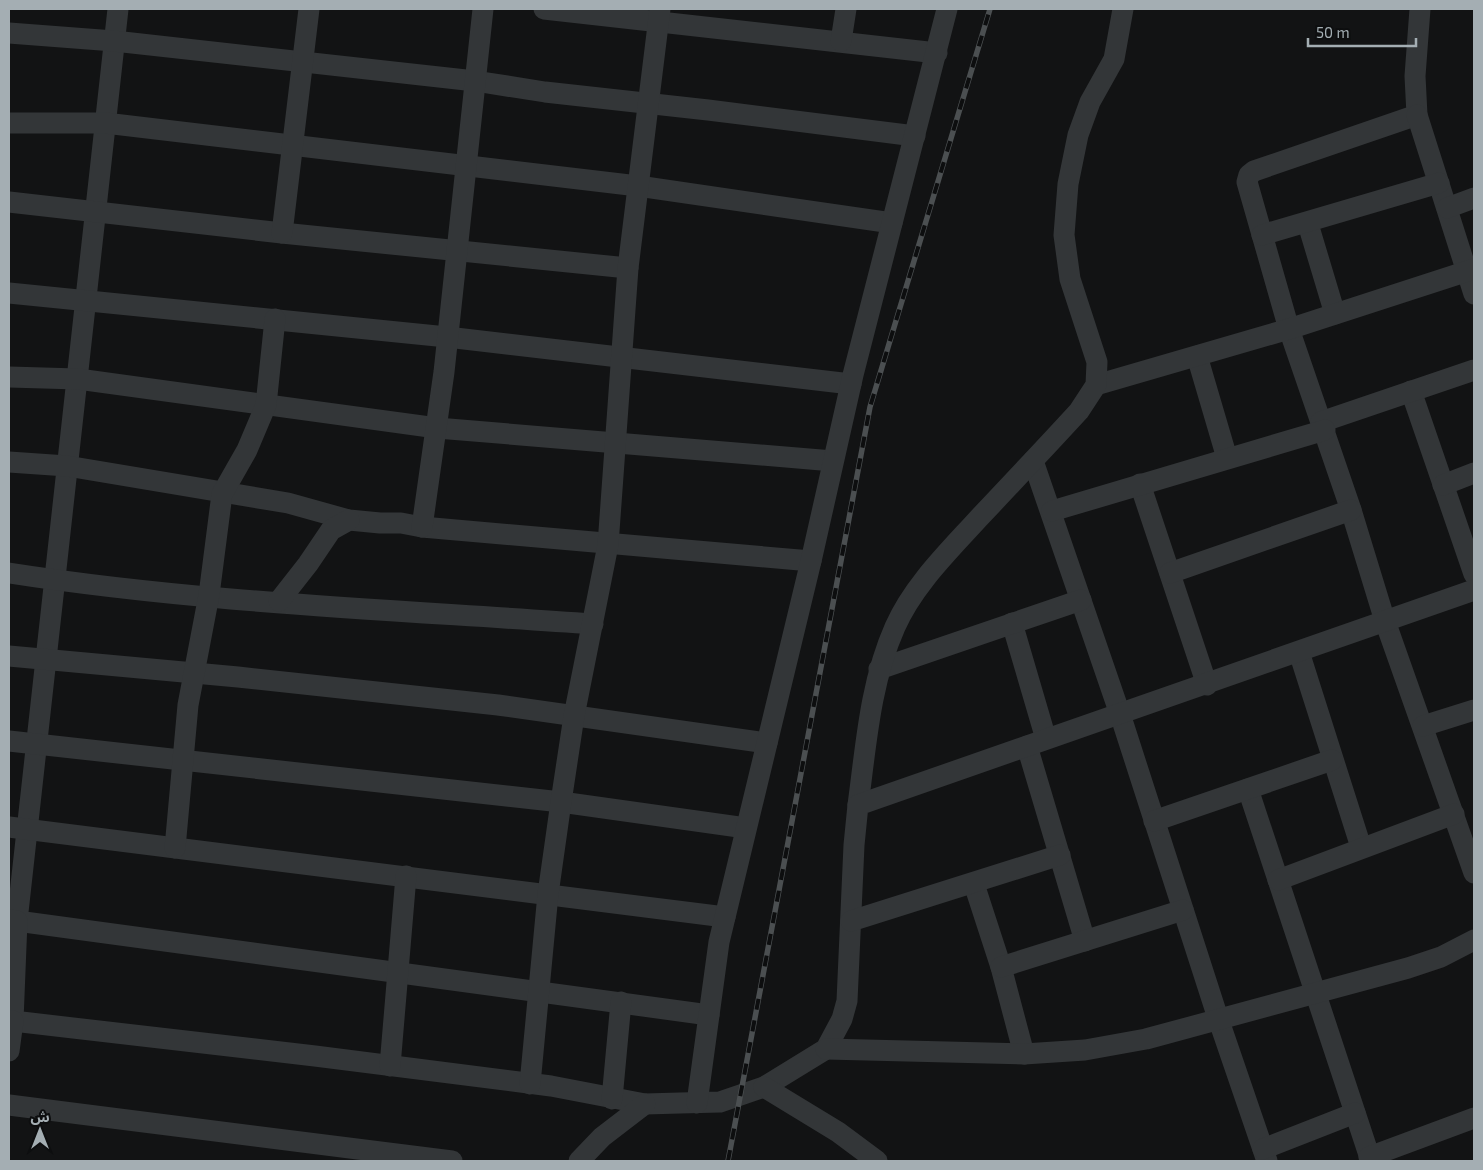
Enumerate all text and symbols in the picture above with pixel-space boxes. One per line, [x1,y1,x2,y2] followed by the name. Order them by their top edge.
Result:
[1308,15,1416,47] scale bar
[1316,23,1350,41] text: 50 m
[15,1105,65,1155] north arrow
[30,1108,50,1125] text: ش

